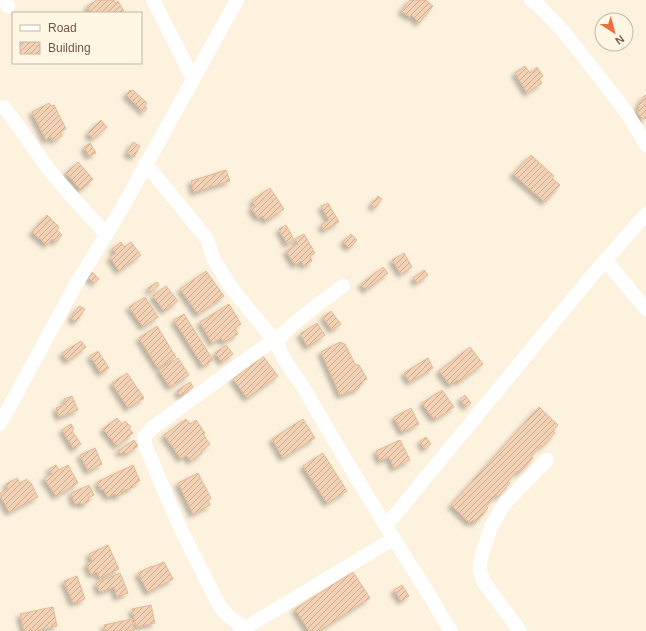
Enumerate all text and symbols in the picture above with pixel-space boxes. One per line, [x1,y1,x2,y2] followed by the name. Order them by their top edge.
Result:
[12,12,142,64] legend
[594,12,634,52] north arrow
[48,21,77,35] text: Road
[613,33,627,47] text: N
[48,41,91,55] text: Building

